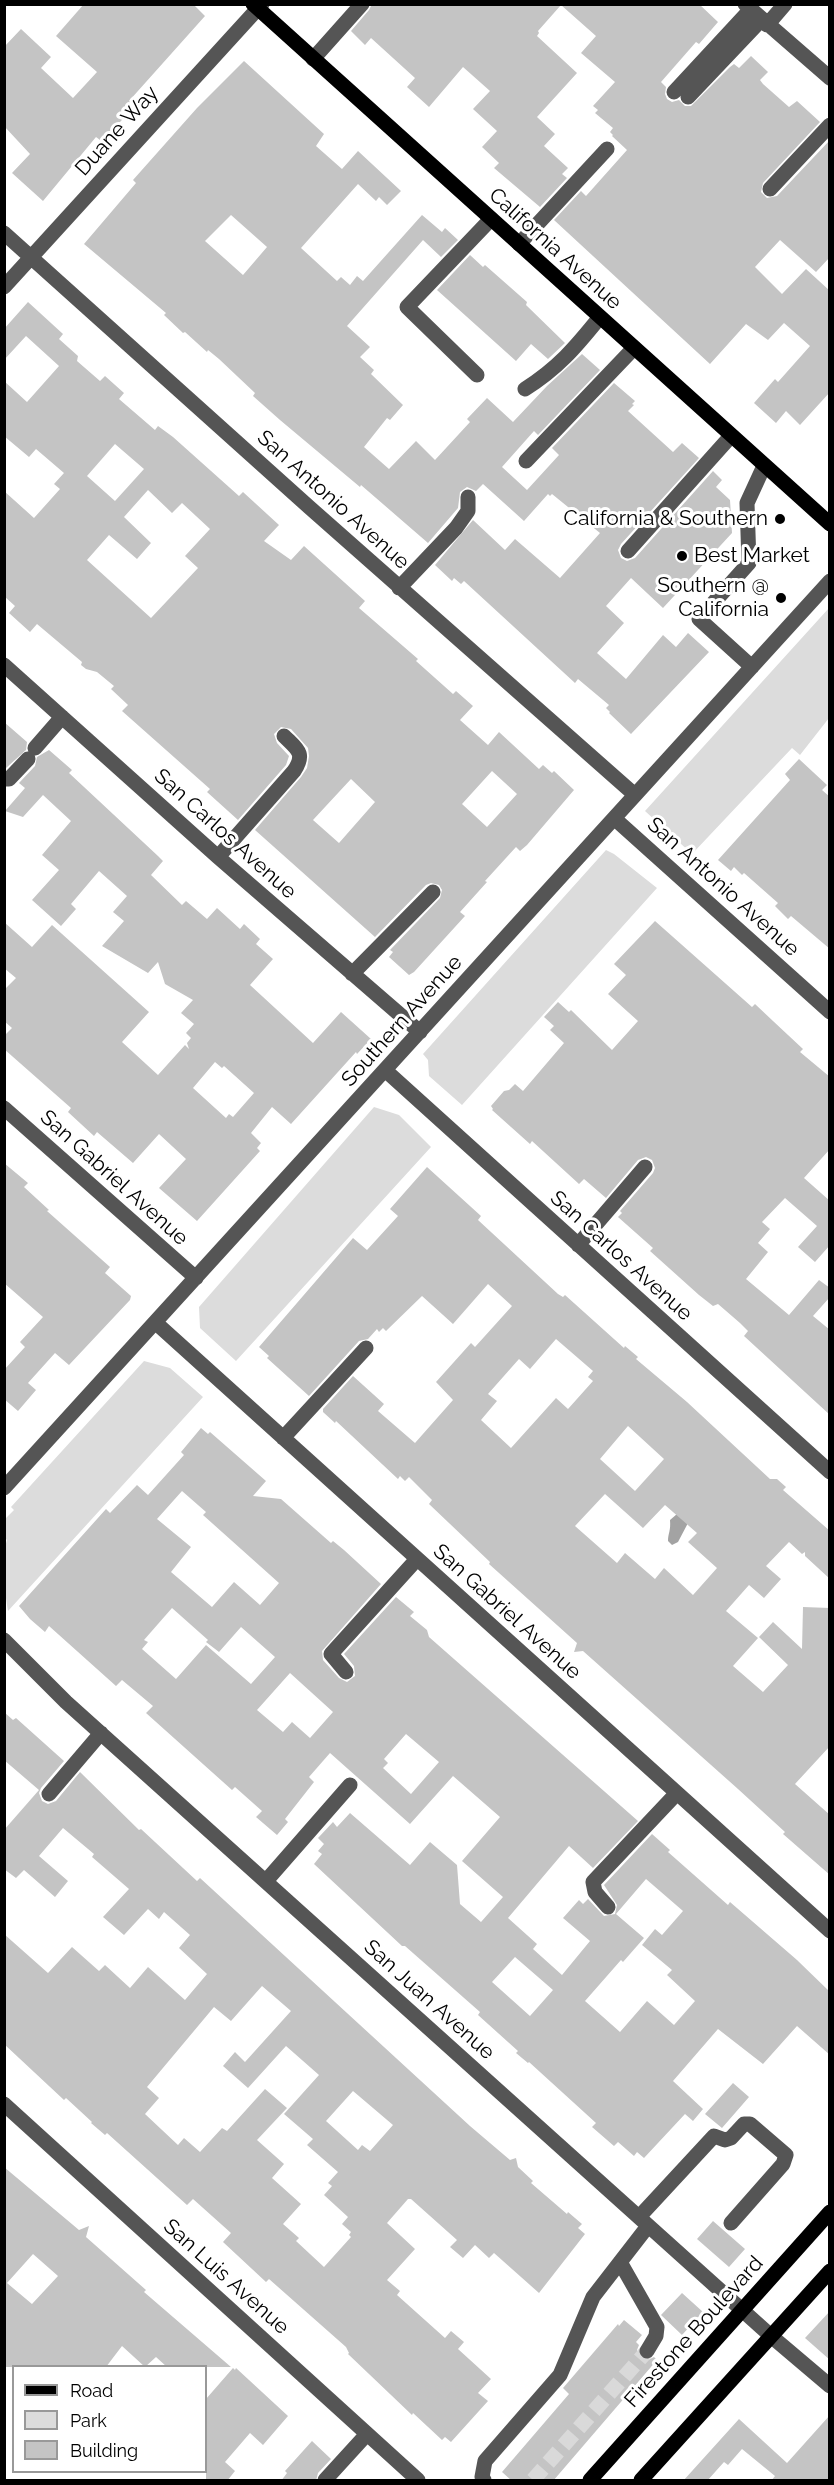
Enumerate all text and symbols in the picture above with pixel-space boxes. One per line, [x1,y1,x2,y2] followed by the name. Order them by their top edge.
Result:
[70,81,164,181] street label: Duane Way
[483,183,627,315] street label: California Avenue
[252,425,414,575] street label: San Antonio Avenue
[563,506,768,532] place label: California & Southern
[773,512,787,526] marker: California & Southern
[694,543,810,569] place label: Best Market
[675,549,689,563] marker: Best Market
[657,573,769,623] place label: Southern @ California
[774,591,788,605] marker: Southern @ California
[149,764,301,904] street label: San Carlos Avenue
[642,812,804,962] street label: San Antonio Avenue
[336,950,468,1092] street label: Southern Avenue
[35,1105,193,1251] street label: San Gabriel Avenue
[545,1186,697,1326] street label: San Carlos Avenue
[428,1539,586,1685] street label: San Gabriel Avenue
[359,1935,499,2065] street label: San Juan Avenue
[158,2214,294,2340] street label: San Luis Avenue
[619,2251,769,2413] street label: Firestone Boulevard
[12,2365,207,2473] legend
[70,2380,113,2401] text: Road
[70,2410,107,2431] text: Park
[70,2440,138,2461] text: Building

